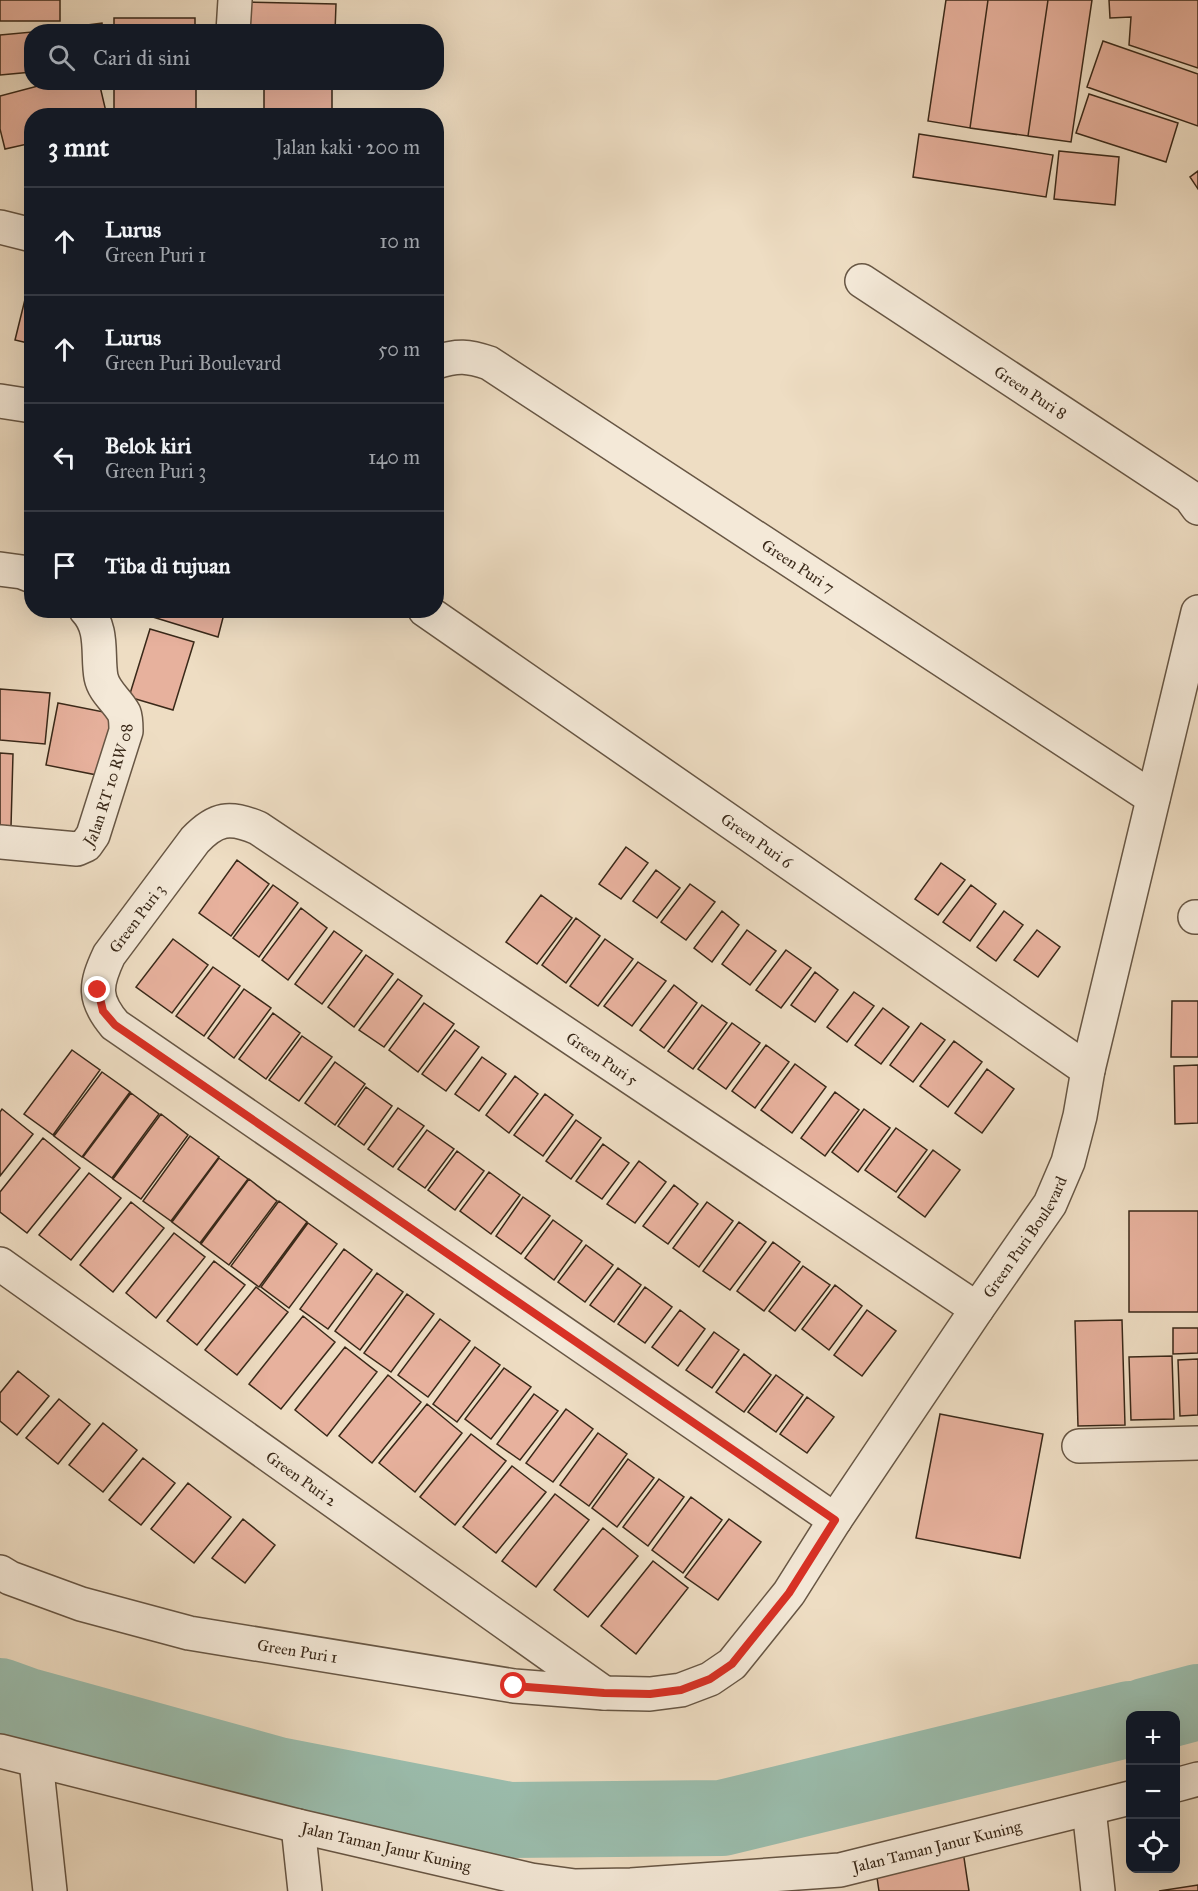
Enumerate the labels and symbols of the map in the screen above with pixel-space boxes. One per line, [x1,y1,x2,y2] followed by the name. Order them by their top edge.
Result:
[991,361,1071,423] street label: Green Puri 8
[758,535,838,596] street label: Green Puri 7
[78,724,136,852] street label: Jalan RT 10 RW 08
[718,809,797,872] street label: Green Puri 6
[105,880,168,956] street label: Green Puri 3
[84,976,110,1002] route end
[563,1028,642,1089] street label: Green Puri 5
[978,1173,1070,1301] street label: Green Puri Boulevard
[263,1447,341,1510] street label: Green Puri 2
[256,1635,339,1667] street label: Green Puri 1
[500,1672,526,1698] route start
[848,1816,1024,1878] street label: Jalan Taman Janur Kuning
[298,1817,473,1876] street label: Jalan Taman Janur Kuning

